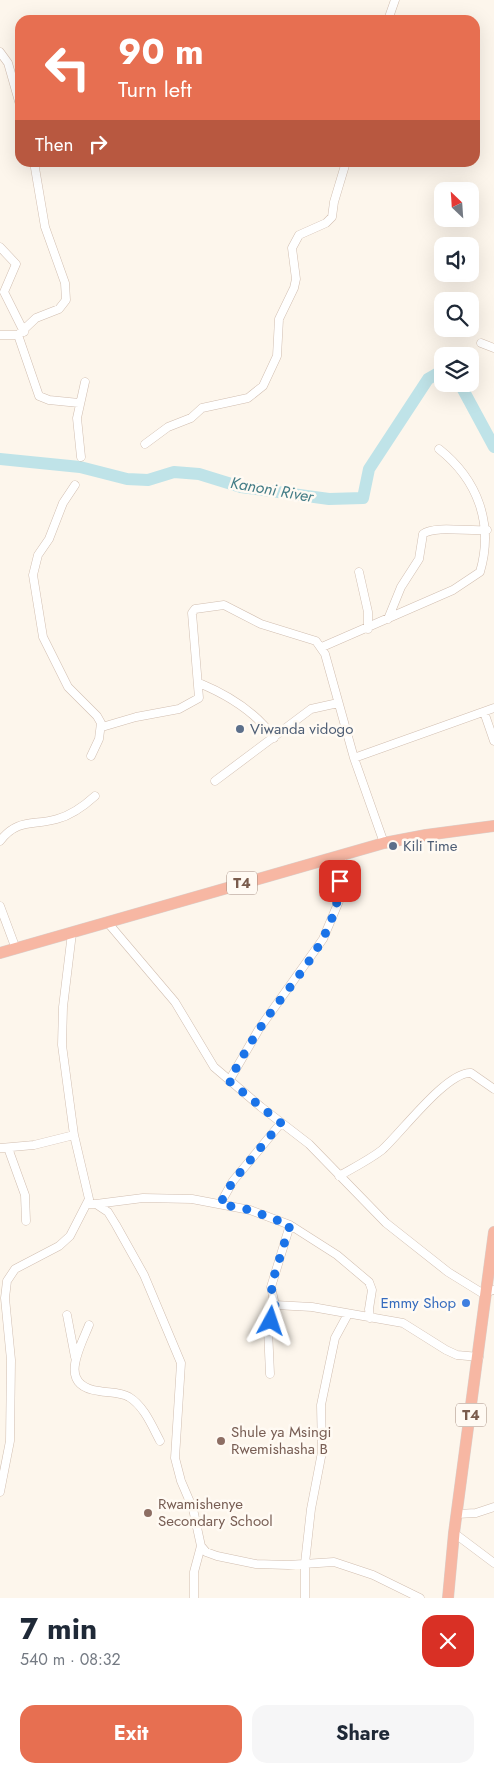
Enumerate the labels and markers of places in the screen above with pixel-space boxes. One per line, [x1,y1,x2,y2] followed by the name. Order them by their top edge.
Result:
[250,718,353,740] place label: Viwanda vidogo
[234,723,246,735] marker: Viwanda vidogo
[403,835,458,857] place label: Kili Time
[387,840,399,852] marker: Kili Time
[319,860,361,902] pin
[380,1292,456,1314] place label: Emmy Shop
[460,1297,472,1309] marker: Emmy Shop
[231,1421,331,1460] place label: Shule ya Msingi Rwemishasha B
[215,1435,227,1447] marker: Shule ya Msingi Rwemishasha B
[158,1493,273,1532] place label: Rwamishenye Secondary School
[142,1507,154,1519] marker: Rwamishenye Secondary School

